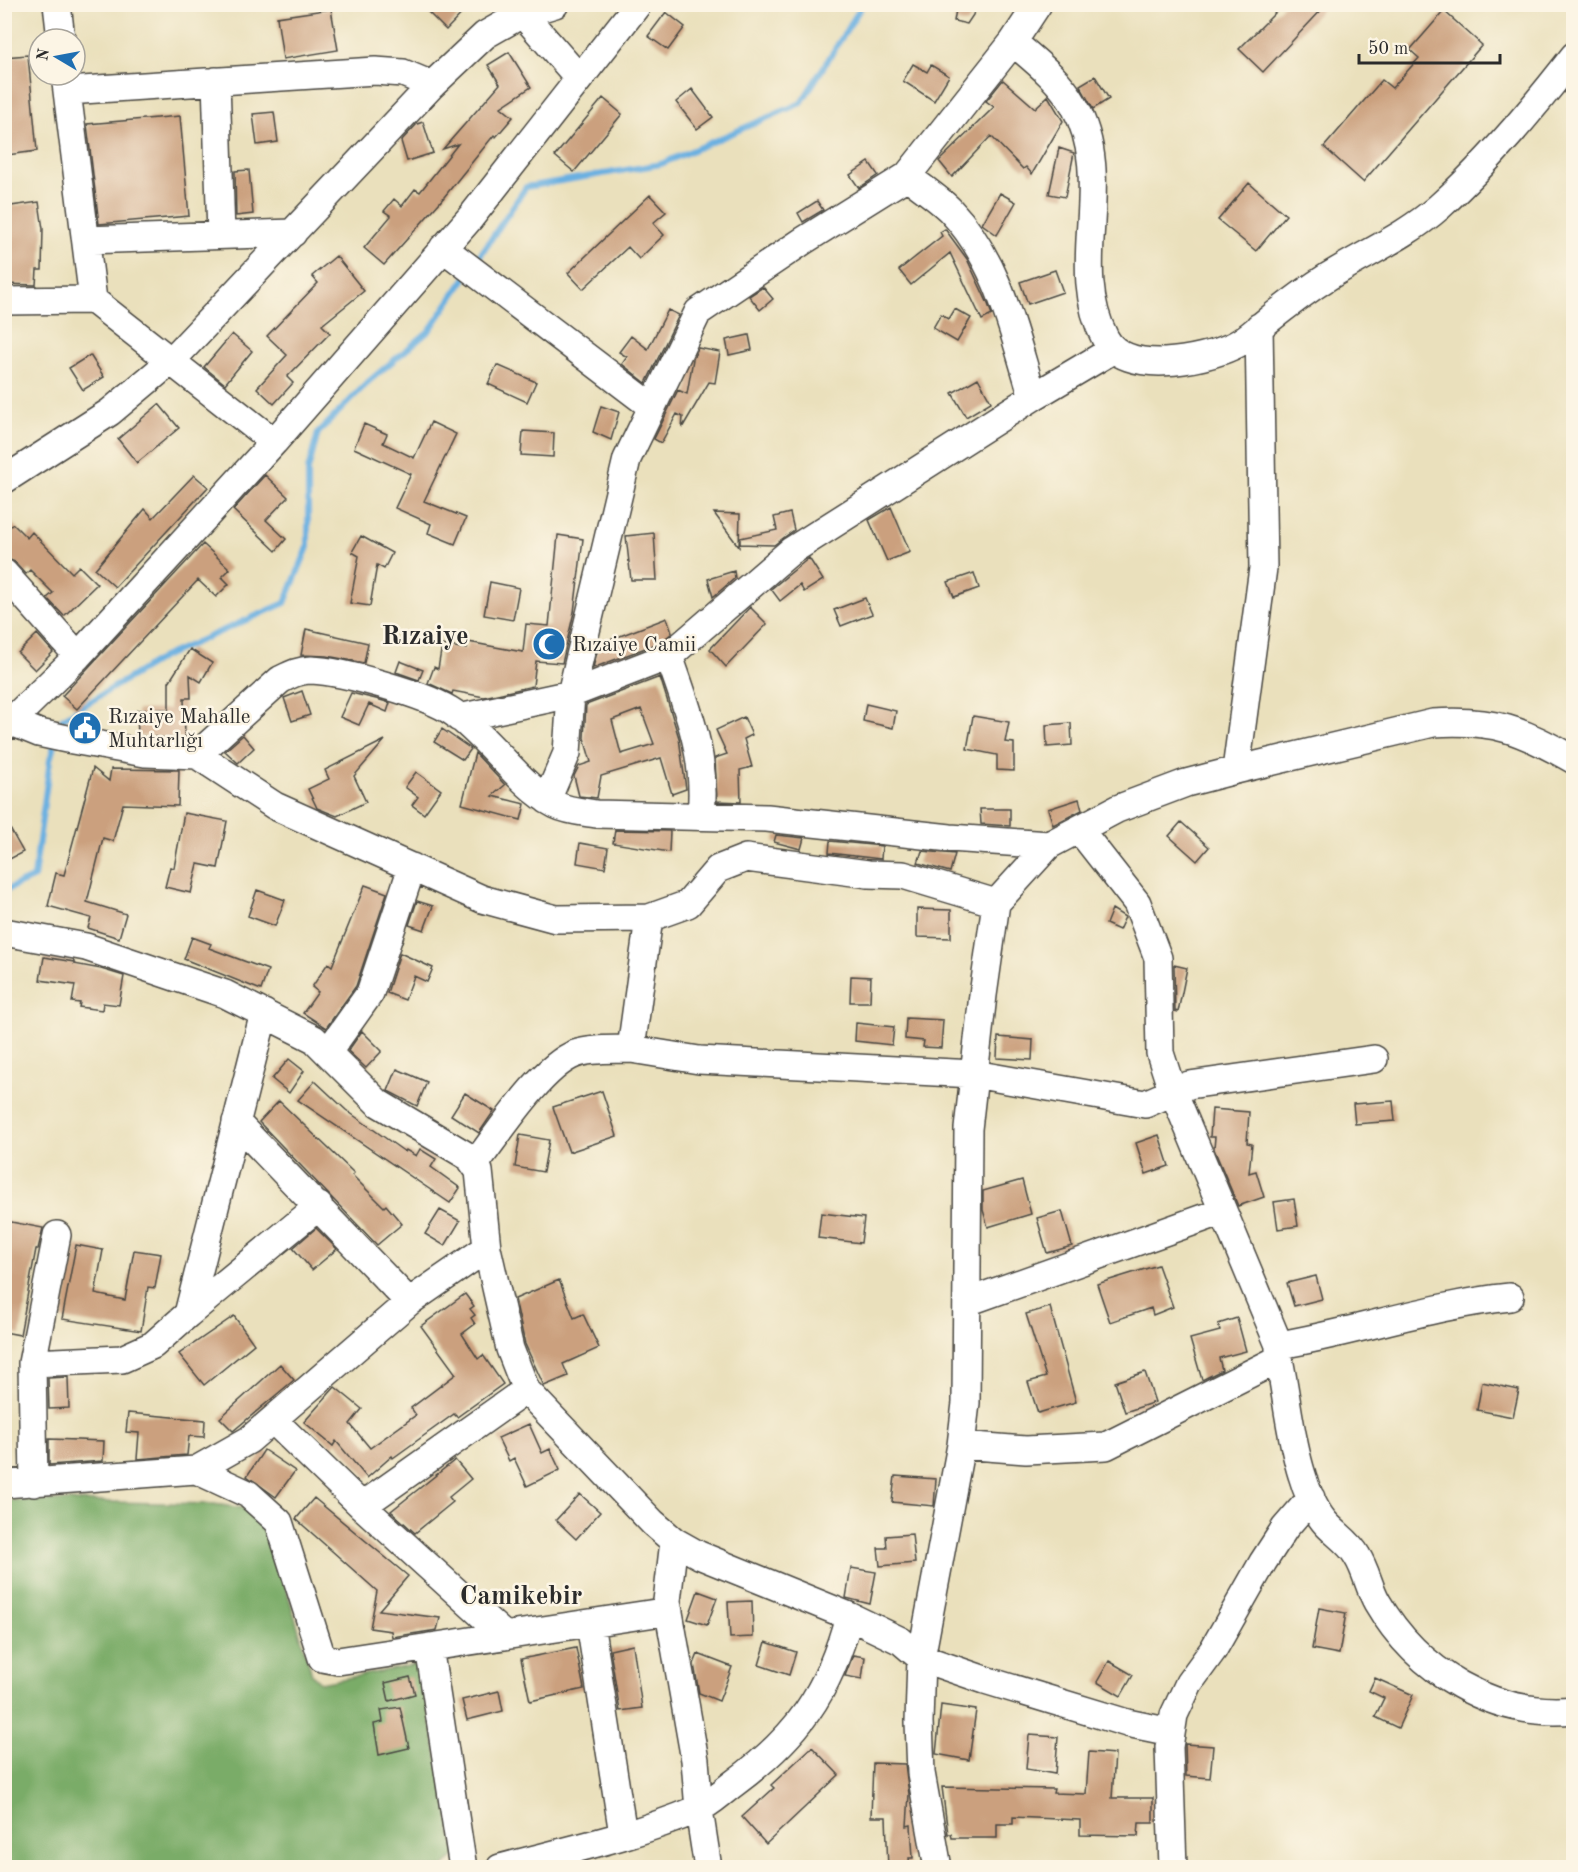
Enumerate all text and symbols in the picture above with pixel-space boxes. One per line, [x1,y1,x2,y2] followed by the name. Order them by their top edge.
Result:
[27,27,87,87] north arrow
[1359,27,1500,65] scale bar
[1368,40,1408,58] text: 50 m
[35,47,53,62] text: N
[381,623,469,650] district label: Rızaiye
[531,626,567,662] mosque icon: Rızaiye Camii
[572,635,696,656] place label: Rızaiye Camii
[108,707,250,752] place label: Rızaiye Mahalle Muhtarlığı
[67,710,103,746] public building icon: Rızaiye Mahalle Muhtarlığı
[460,1583,583,1610] district label: Camikebir

